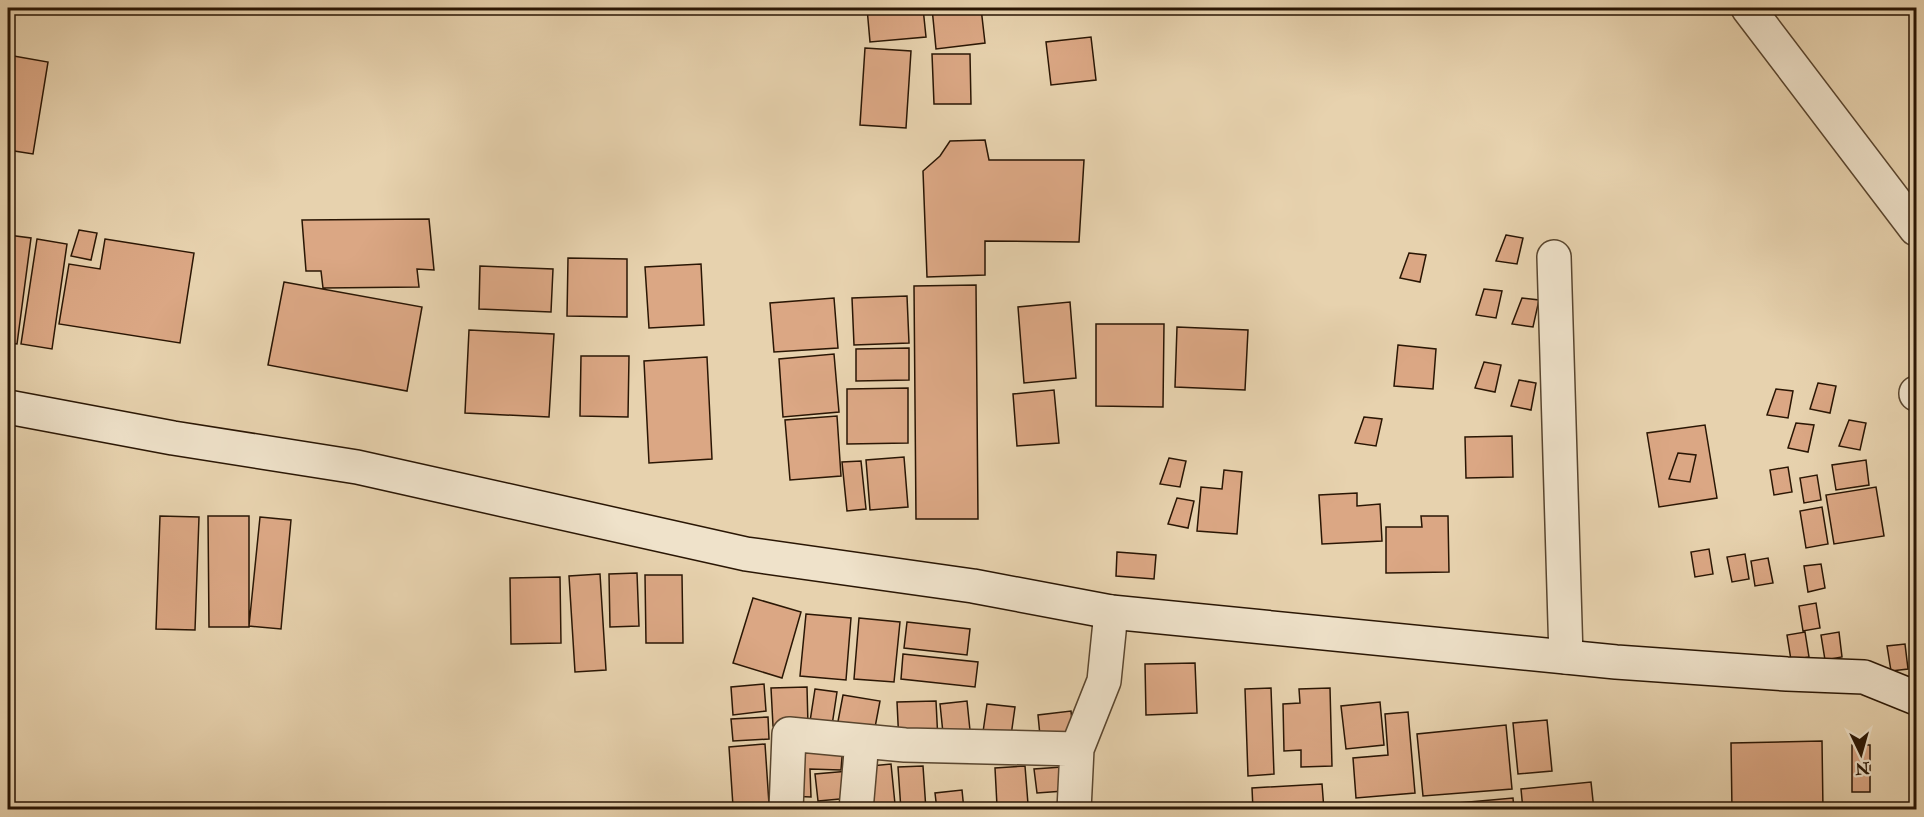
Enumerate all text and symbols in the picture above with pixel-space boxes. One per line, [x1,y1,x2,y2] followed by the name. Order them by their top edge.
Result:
[1831,724,1891,784] north arrow
[1854,757,1871,779] text: N

